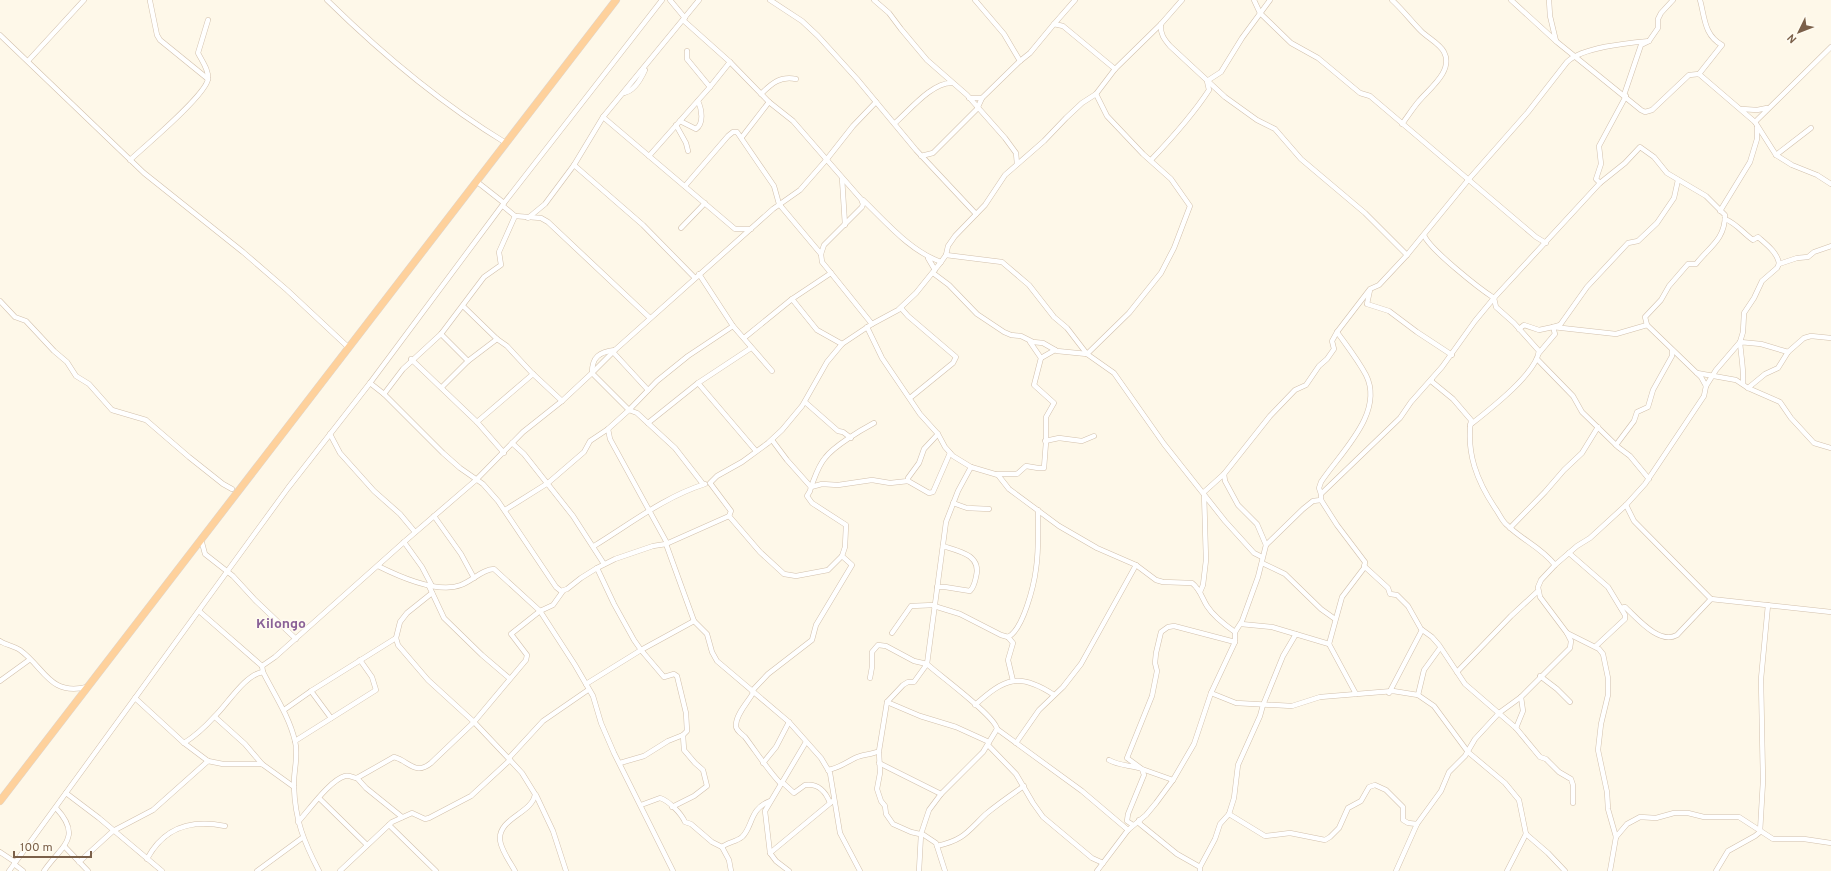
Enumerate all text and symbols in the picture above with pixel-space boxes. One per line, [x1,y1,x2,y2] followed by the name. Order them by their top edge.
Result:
[1779,12,1819,52] north arrow
[1785,30,1800,46] text: N
[256,616,306,633] district label: Kilongo
[14,833,91,859] scale bar
[20,840,53,856] text: 100 m

